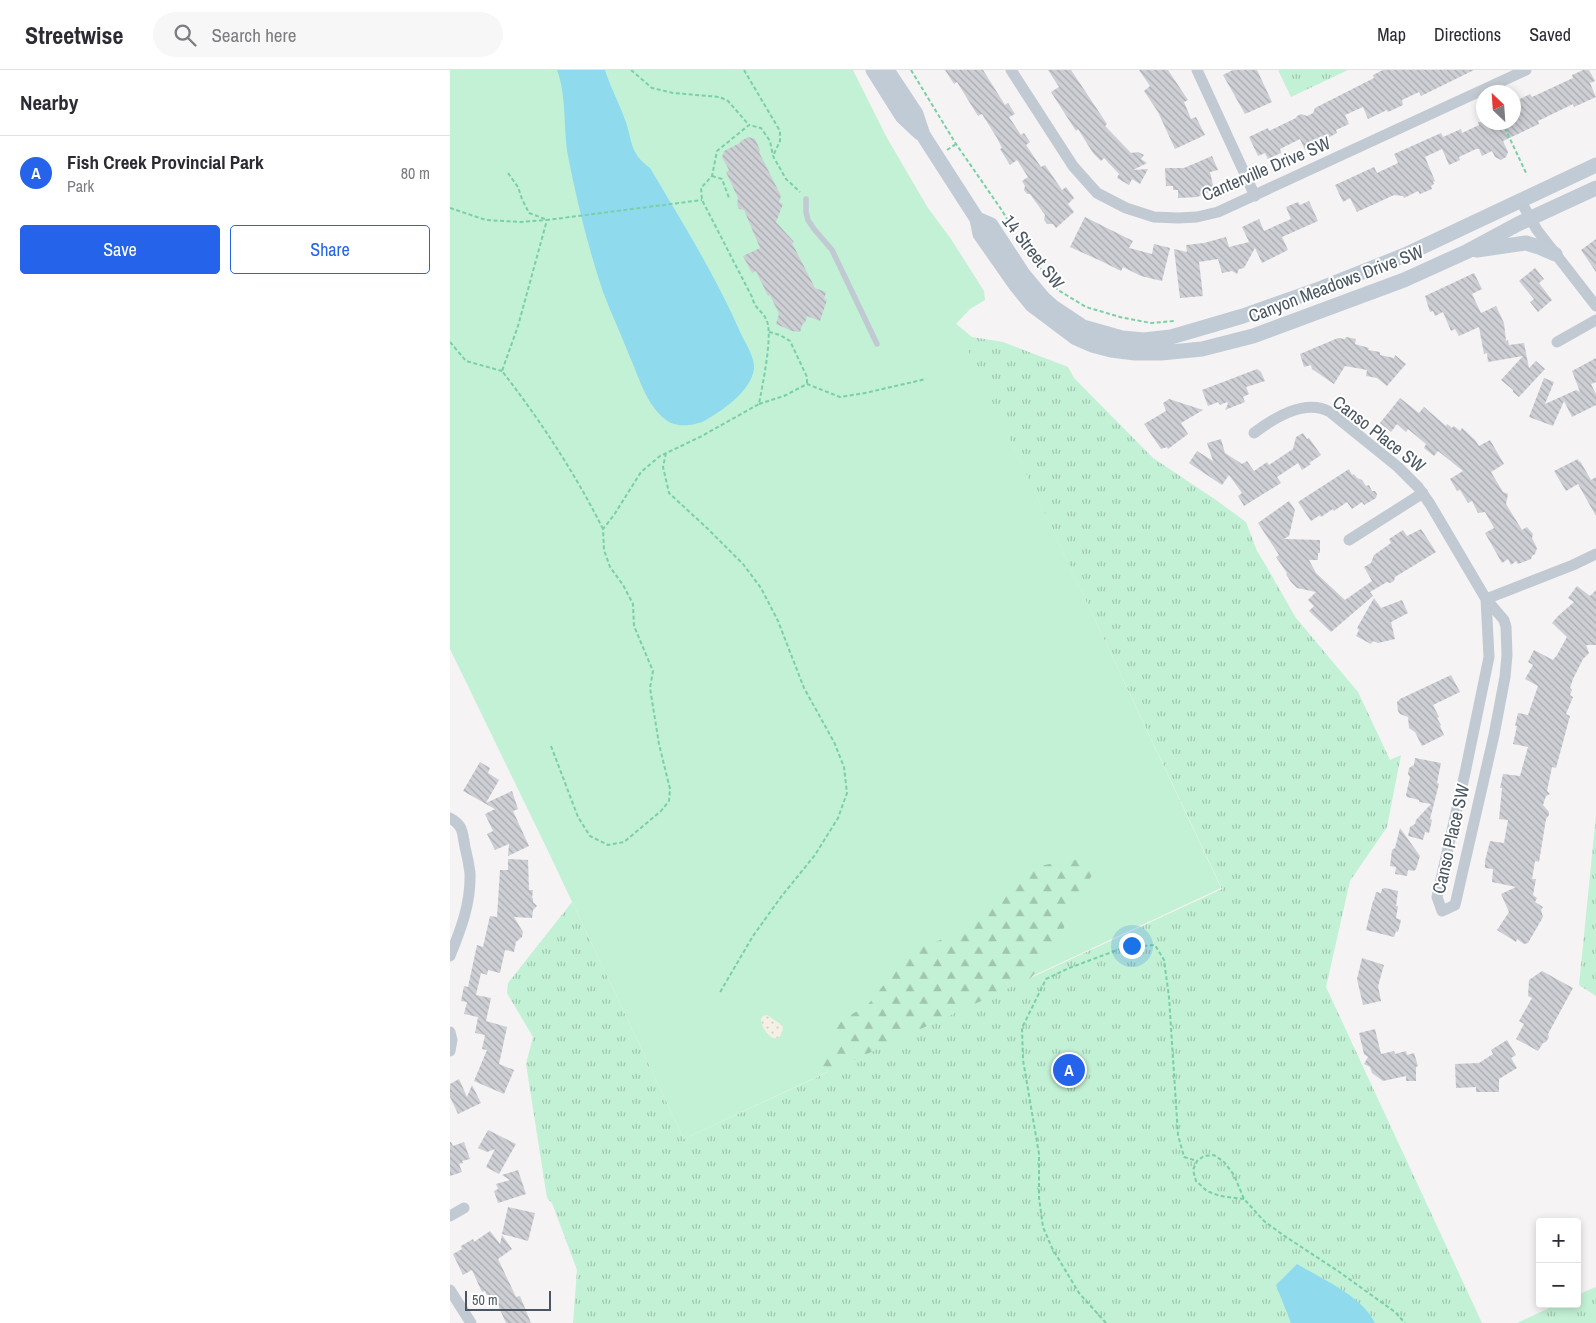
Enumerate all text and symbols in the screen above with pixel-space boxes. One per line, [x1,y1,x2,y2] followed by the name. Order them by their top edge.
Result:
[153,12,503,57] search box
[25,19,123,51] text: Streetwise
[171,21,199,49] icon: search
[211,22,296,48] text: Search here
[1377,22,1406,47] text: Map
[1434,22,1501,47] text: Directions
[1529,22,1571,47] text: Saved
[1476,85,1521,130] north arrow
[20,88,78,117] text: Nearby
[1197,130,1334,207] street label: Canterville Drive SW
[67,149,264,175] text: Fish Creek Provincial Park
[31,162,41,184] text: A
[401,162,430,184] text: 80 m
[67,175,94,197] text: Park
[997,209,1070,294] street label: 14 Street SW
[20,225,220,274] button: Save
[230,225,430,274] button: Share
[1245,239,1427,328] street label: Canyon Meadows Drive SW
[1328,389,1431,478] street label: Canso Place SW
[1426,782,1475,896] street label: Canso Place SW
[1119,933,1145,959] your location
[1053,1051,1085,1089] pin: A
[1536,1218,1581,1308] map controls
[1536,1218,1581,1263] button: +
[1536,1263,1581,1308] button: −
[465,1288,551,1311] scale bar
[472,1291,498,1309] text: 50 m

